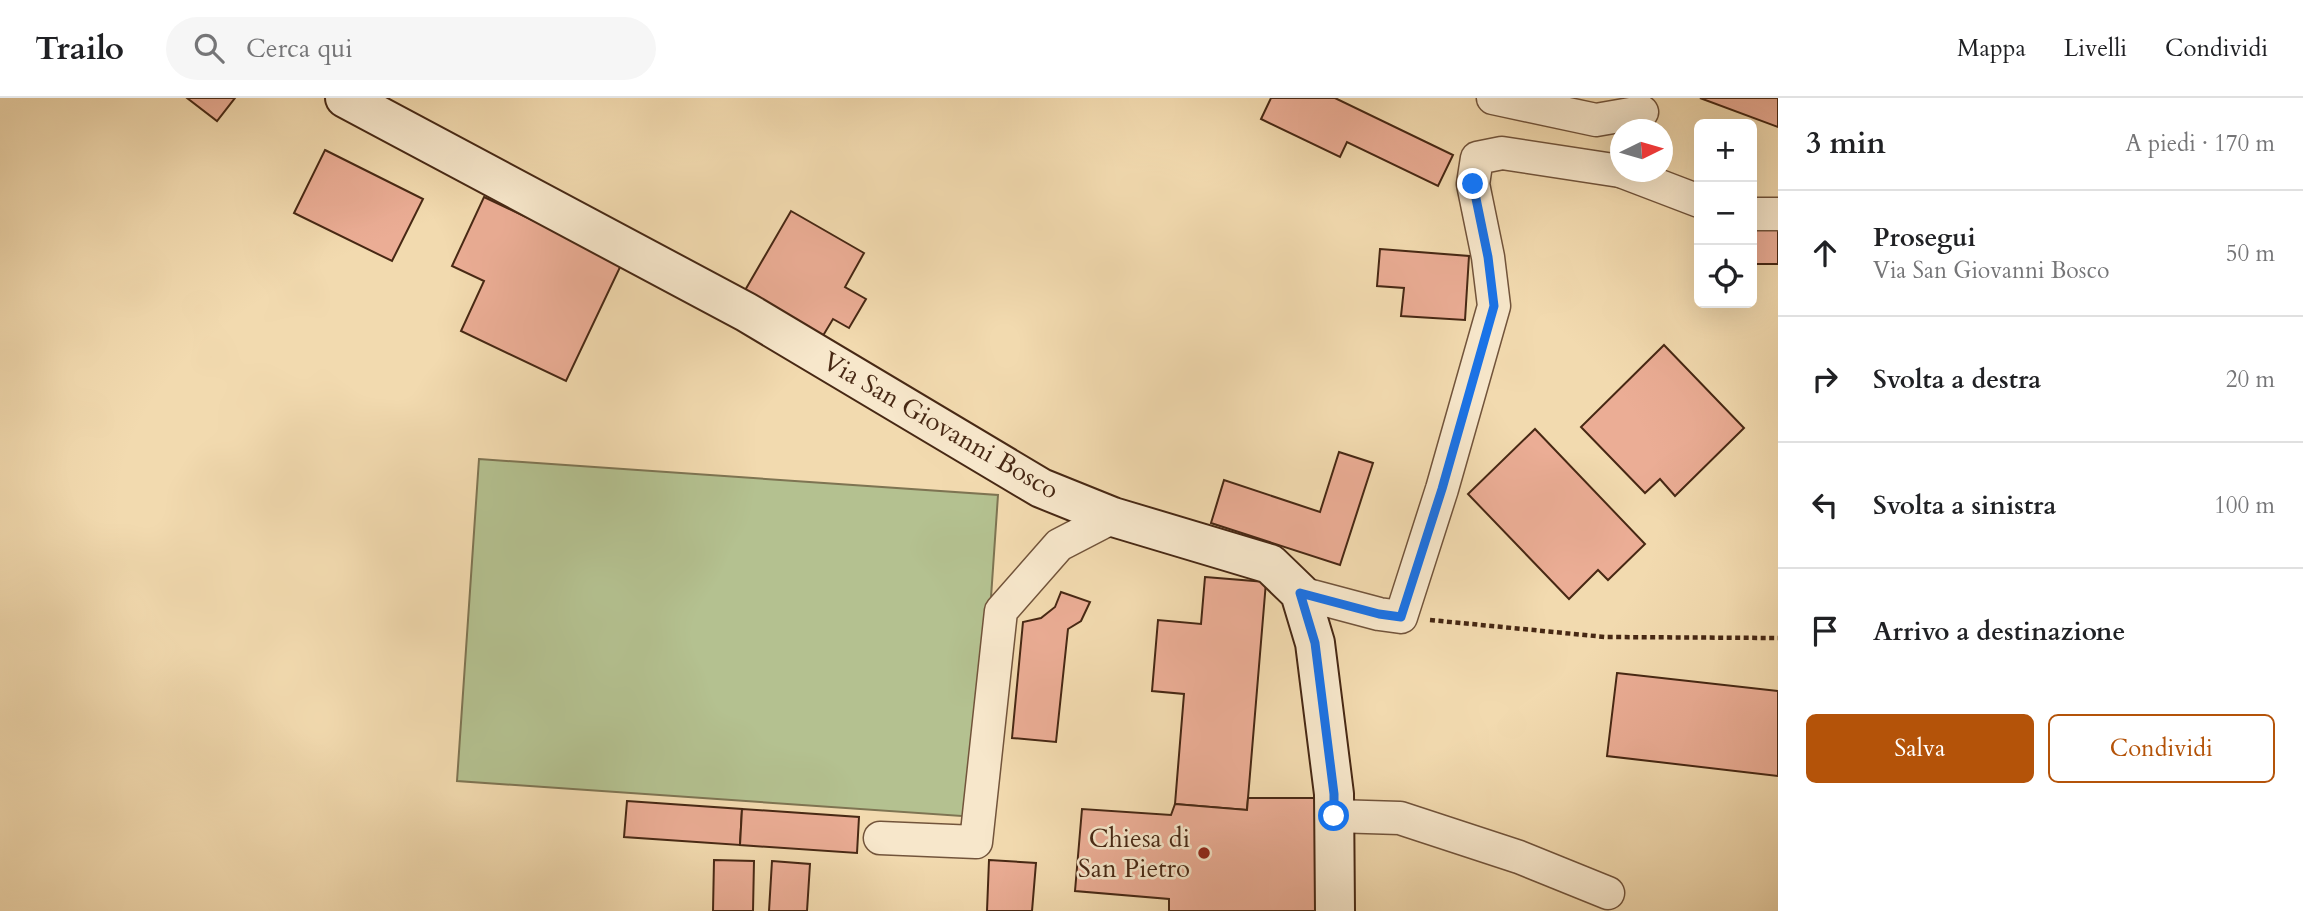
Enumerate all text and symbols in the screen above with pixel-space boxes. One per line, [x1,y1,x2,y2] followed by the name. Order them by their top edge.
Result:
[166,17,656,80] search box
[35,26,124,71] text: Trailo
[190,29,228,67] icon: search
[246,31,353,66] text: Cerca qui
[1957,32,2026,65] text: Mappa
[2064,32,2127,65] text: Livelli
[2165,32,2268,65] text: Condividi
[1610,119,1673,182] north arrow
[1694,119,1757,308] map controls
[1694,119,1757,182] button: +
[1806,123,1886,164] text: 3 min
[2125,128,2275,159] text: A piedi · 170 m
[1457,168,1488,199] route end
[1694,182,1757,245] button: −
[1873,220,1976,255] text: Prosegui
[1806,234,1844,272] icon: ahead
[2226,238,2275,269] text: 50 m
[1694,245,1757,308] button: locate
[1873,255,2109,286] text: Via San Giovanni Bosco
[816,343,1065,507] street label: Via San Giovanni Bosco
[1806,360,1844,398] icon: right
[1873,362,2041,397] text: Svolta a destra
[2226,364,2275,395] text: 20 m
[1806,486,1844,524] icon: left
[1873,488,2056,523] text: Svolta a sinistra
[2214,490,2275,521] text: 100 m
[1806,612,1844,650] icon: arrive
[1873,614,2125,649] text: Arrivo a destinazione
[1806,714,2034,783] button: Salva
[2048,714,2275,783] button: Condividi
[1318,800,1349,831] route start
[1078,821,1190,886] place label: Chiesa di San Pietro
[1196,845,1212,861] marker: Chiesa di San Pietro

